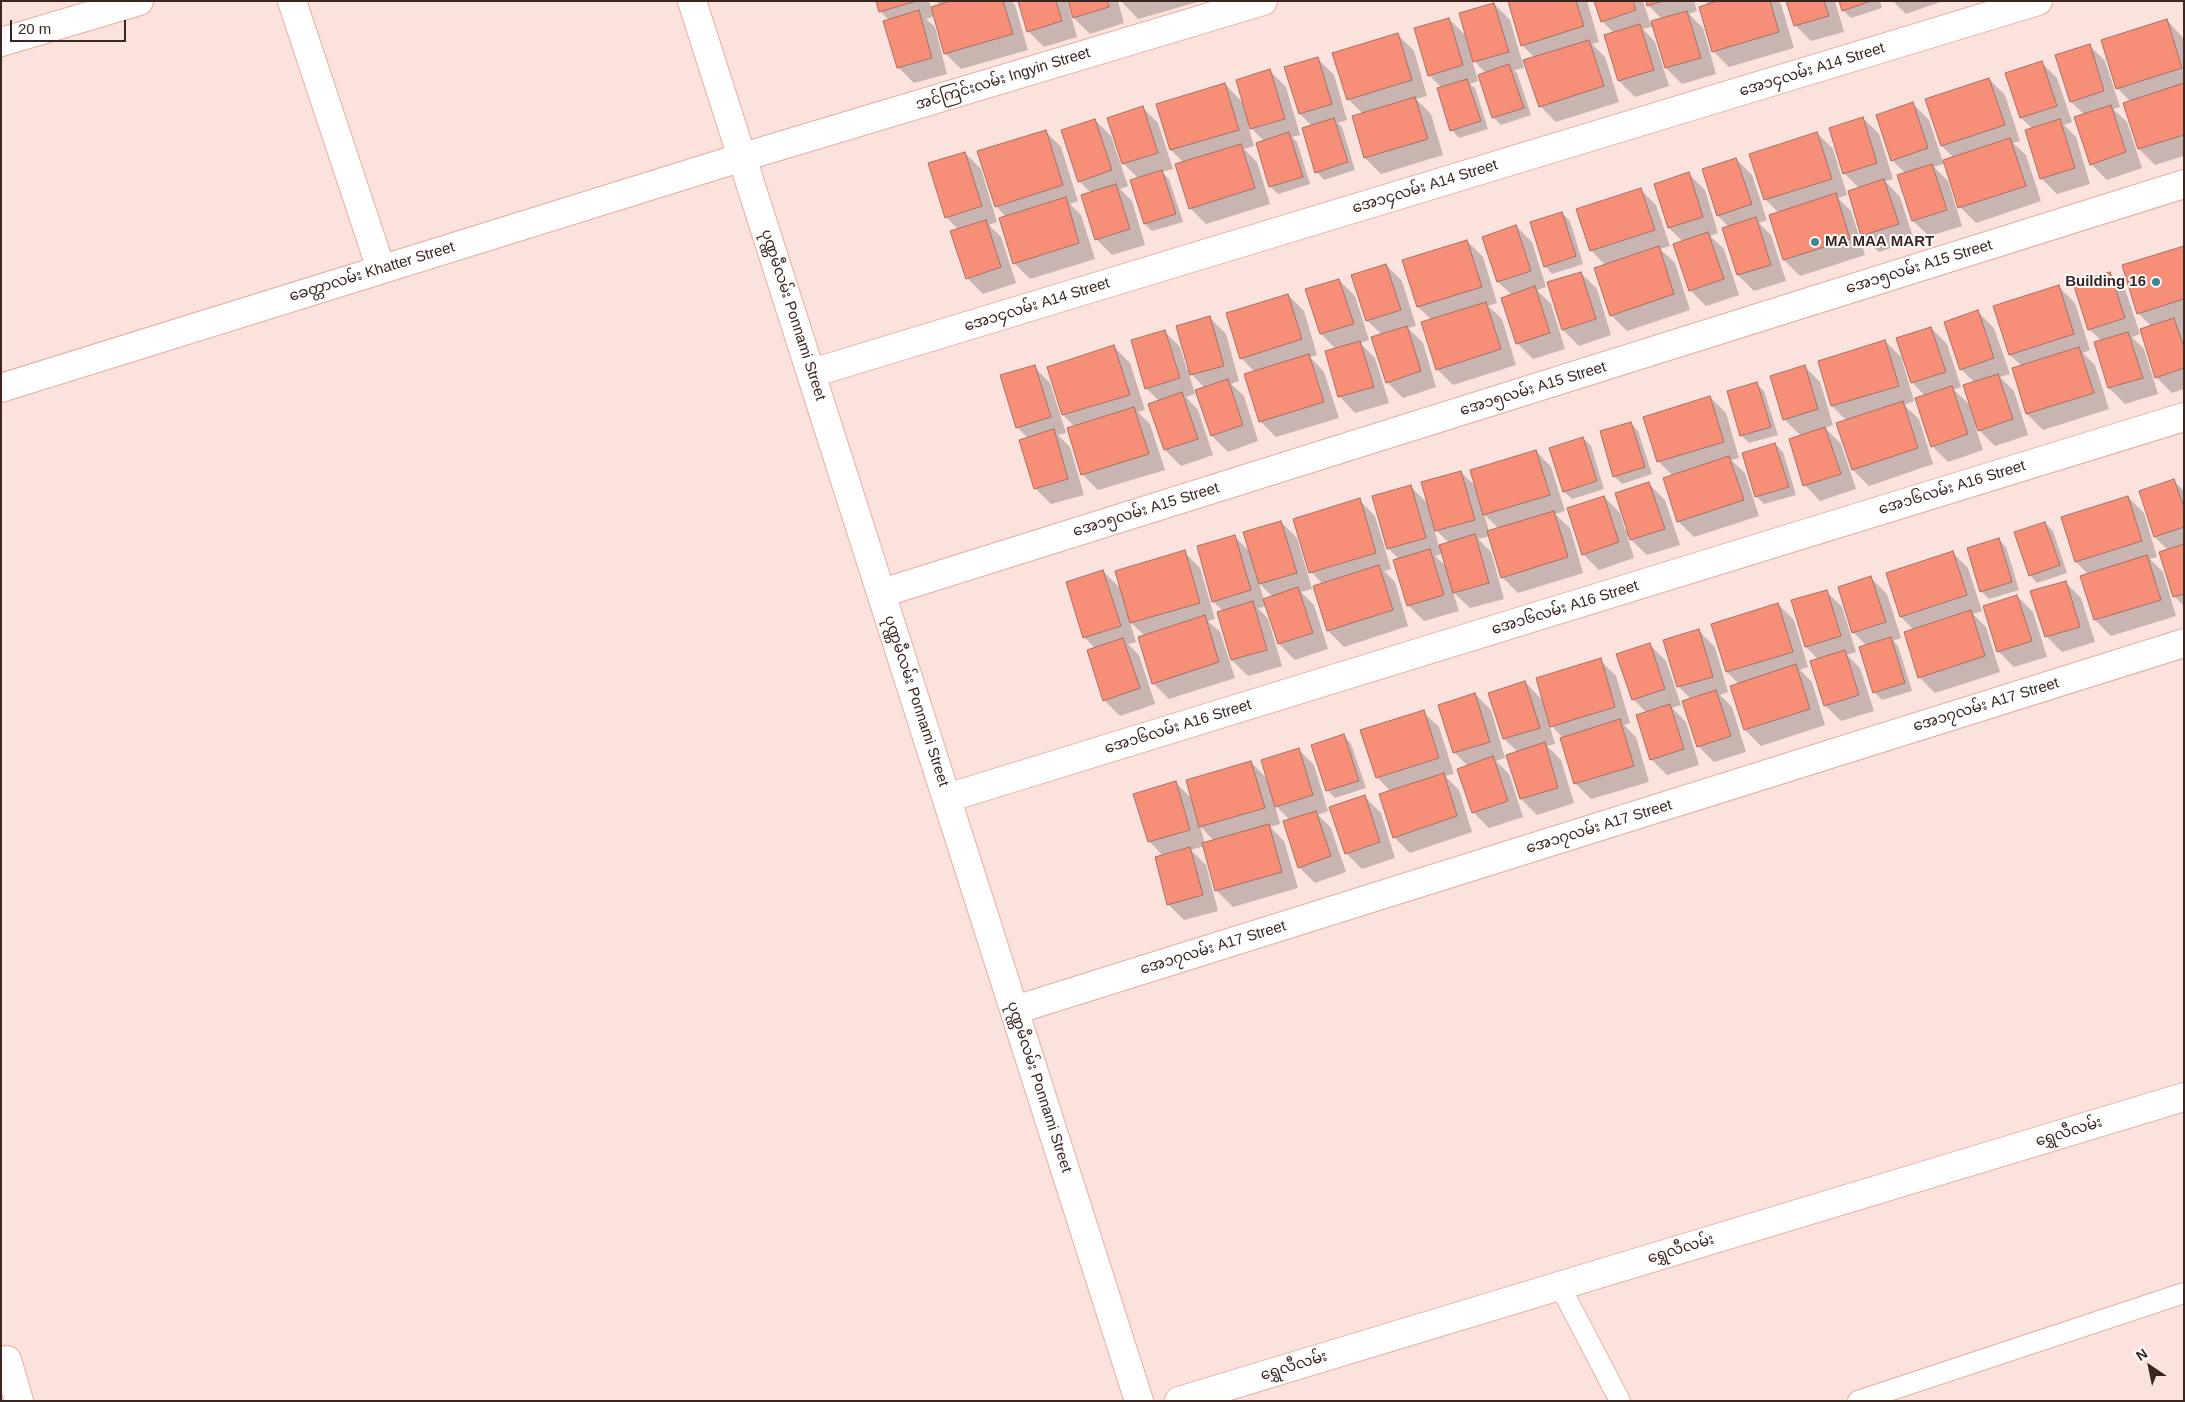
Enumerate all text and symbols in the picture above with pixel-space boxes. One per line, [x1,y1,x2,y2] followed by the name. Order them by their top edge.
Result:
[12,10,129,42] scale bar
[18,20,51,37] text: 20 m
[1737,39,1887,101] street label: အေ၁၄လမ်း A14 Street
[914,44,1092,114] street label: အင်ကြင်းလမ်း Ingyin Street
[1350,156,1500,218] street label: အေ၁၄လမ်း A14 Street
[757,227,829,403] street label: ပုဏ္ဏမီလမ်း Ponnami Street
[1825,233,1934,251] place label: MA MAA MART
[1809,236,1821,248] marker: MA MAA MART
[1844,236,1994,298] street label: အေ၁၅လမ်း A15 Street
[287,238,457,306] street label: ခေတ္တာလမ်း Khatter Street
[2065,273,2146,291] place label: Building 16
[962,274,1112,336] street label: အေ၁၄လမ်း A14 Street
[2150,276,2162,288] marker: Building 16
[1458,358,1608,420] street label: အေ၁၅လမ်း A15 Street
[1876,457,2028,519] street label: အေ၁၆လမ်း A16 Street
[1071,479,1221,541] street label: အေ၁၅လမ်း A15 Street
[1489,577,1641,639] street label: အေ၁၆လမ်း A16 Street
[880,613,952,789] street label: ပုဏ္ဏမီလမ်း Ponnami Street
[1911,674,2061,736] street label: အေ၁၇လမ်း A17 Street
[1102,696,1254,758] street label: အေ၁၆လမ်း A16 Street
[1524,796,1674,858] street label: အေ၁၇လမ်း A17 Street
[1138,917,1288,979] street label: အေ၁၇လမ်း A17 Street
[1003,999,1075,1175] street label: ပုဏ္ဏမီလမ်း Ponnami Street
[2034,1113,2104,1151] street label: ရွှေလီလမ်း
[1646,1230,1716,1268] street label: ရွှေလီလမ်း
[2125,1342,2175,1392] north arrow
[2133,1345,2150,1364] text: N
[1259,1347,1329,1385] street label: ရွှေလီလမ်း

